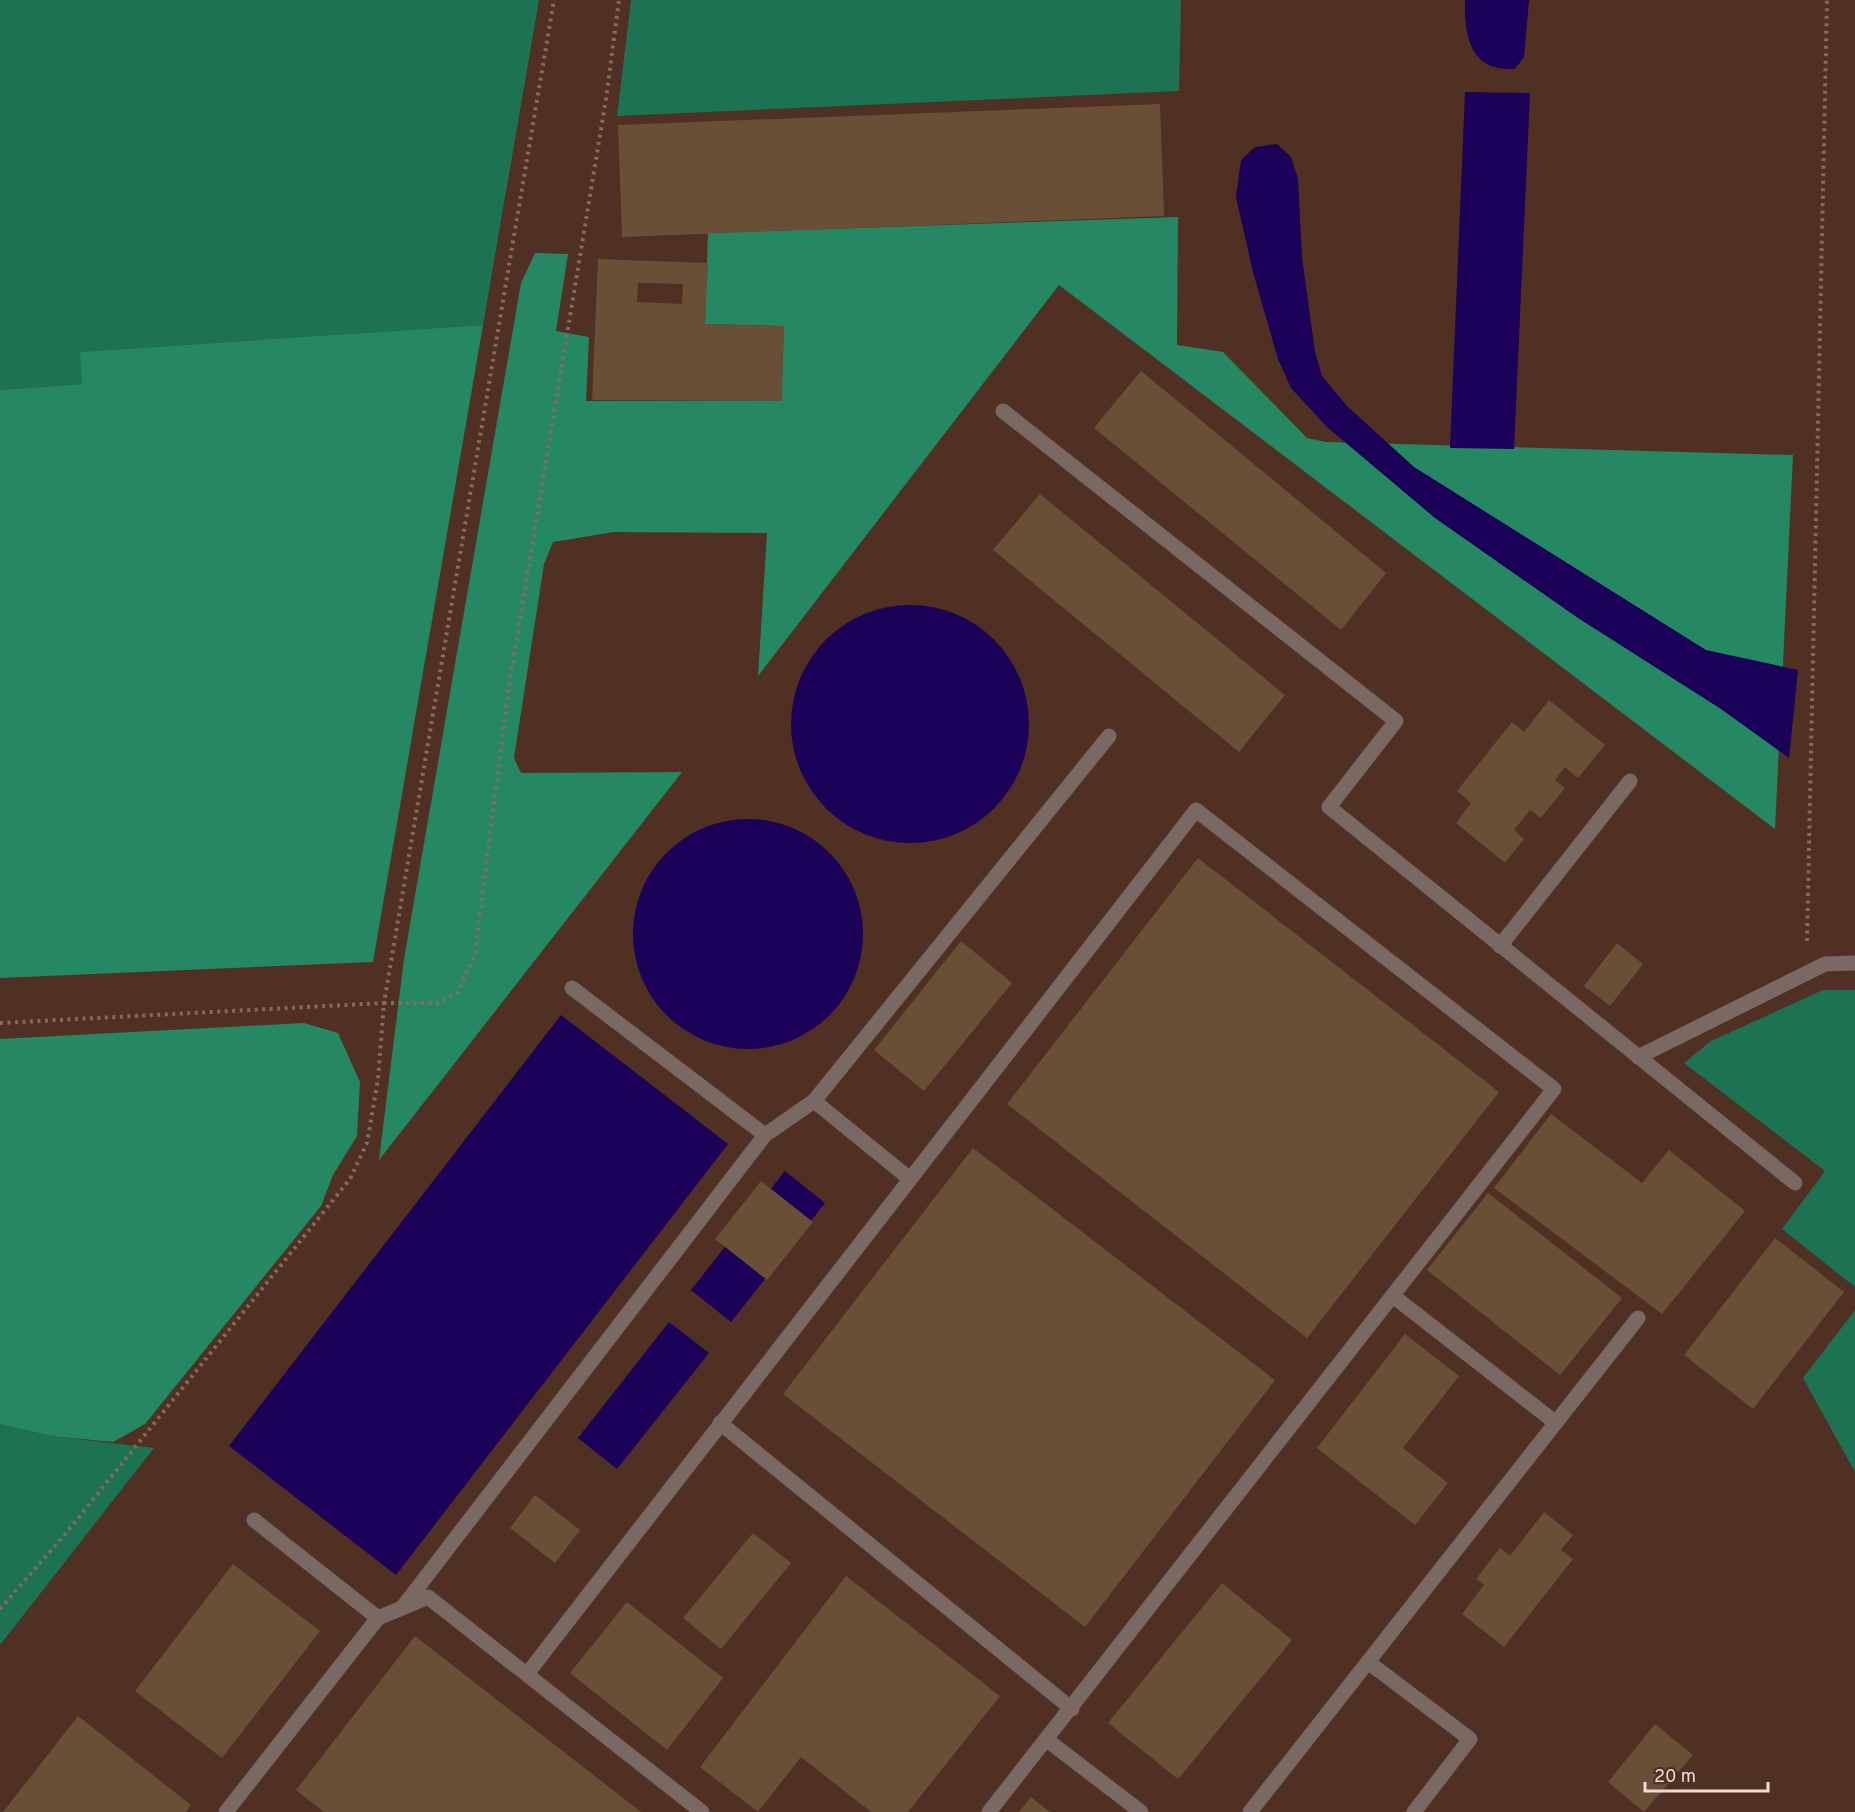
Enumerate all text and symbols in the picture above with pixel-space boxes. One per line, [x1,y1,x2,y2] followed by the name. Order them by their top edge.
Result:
[1645,1755,1768,1793] scale bar
[1654,1766,1696,1789] text: 20 m

